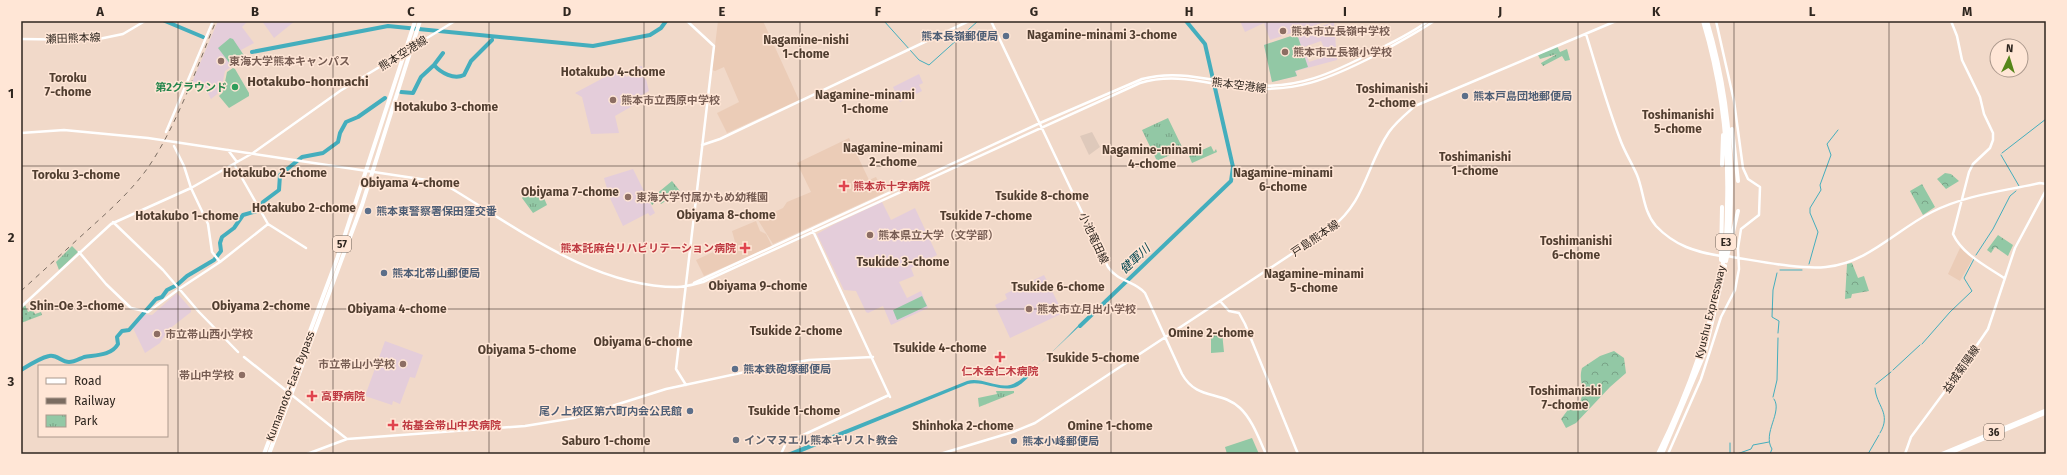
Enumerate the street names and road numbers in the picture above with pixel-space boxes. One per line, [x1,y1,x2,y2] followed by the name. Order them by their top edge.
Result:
[45,31,101,46] street label: 瀬田熊本線
[376,33,430,74] street label: 熊本空港線
[1211,76,1267,95] street label: 熊本空港線
[1076,211,1111,266] street label: 小池竜田線
[1289,218,1342,259] street label: 戸島熊本線
[1716,234,1736,250] road number: E3
[333,236,351,252] road number: 57
[1693,263,1729,360] street label: Kyushu Expressway
[263,329,317,443] street label: Kumamoto-East Bypass
[1940,343,1983,396] street label: 益城菊陽線
[1984,424,2004,440] road number: 36

